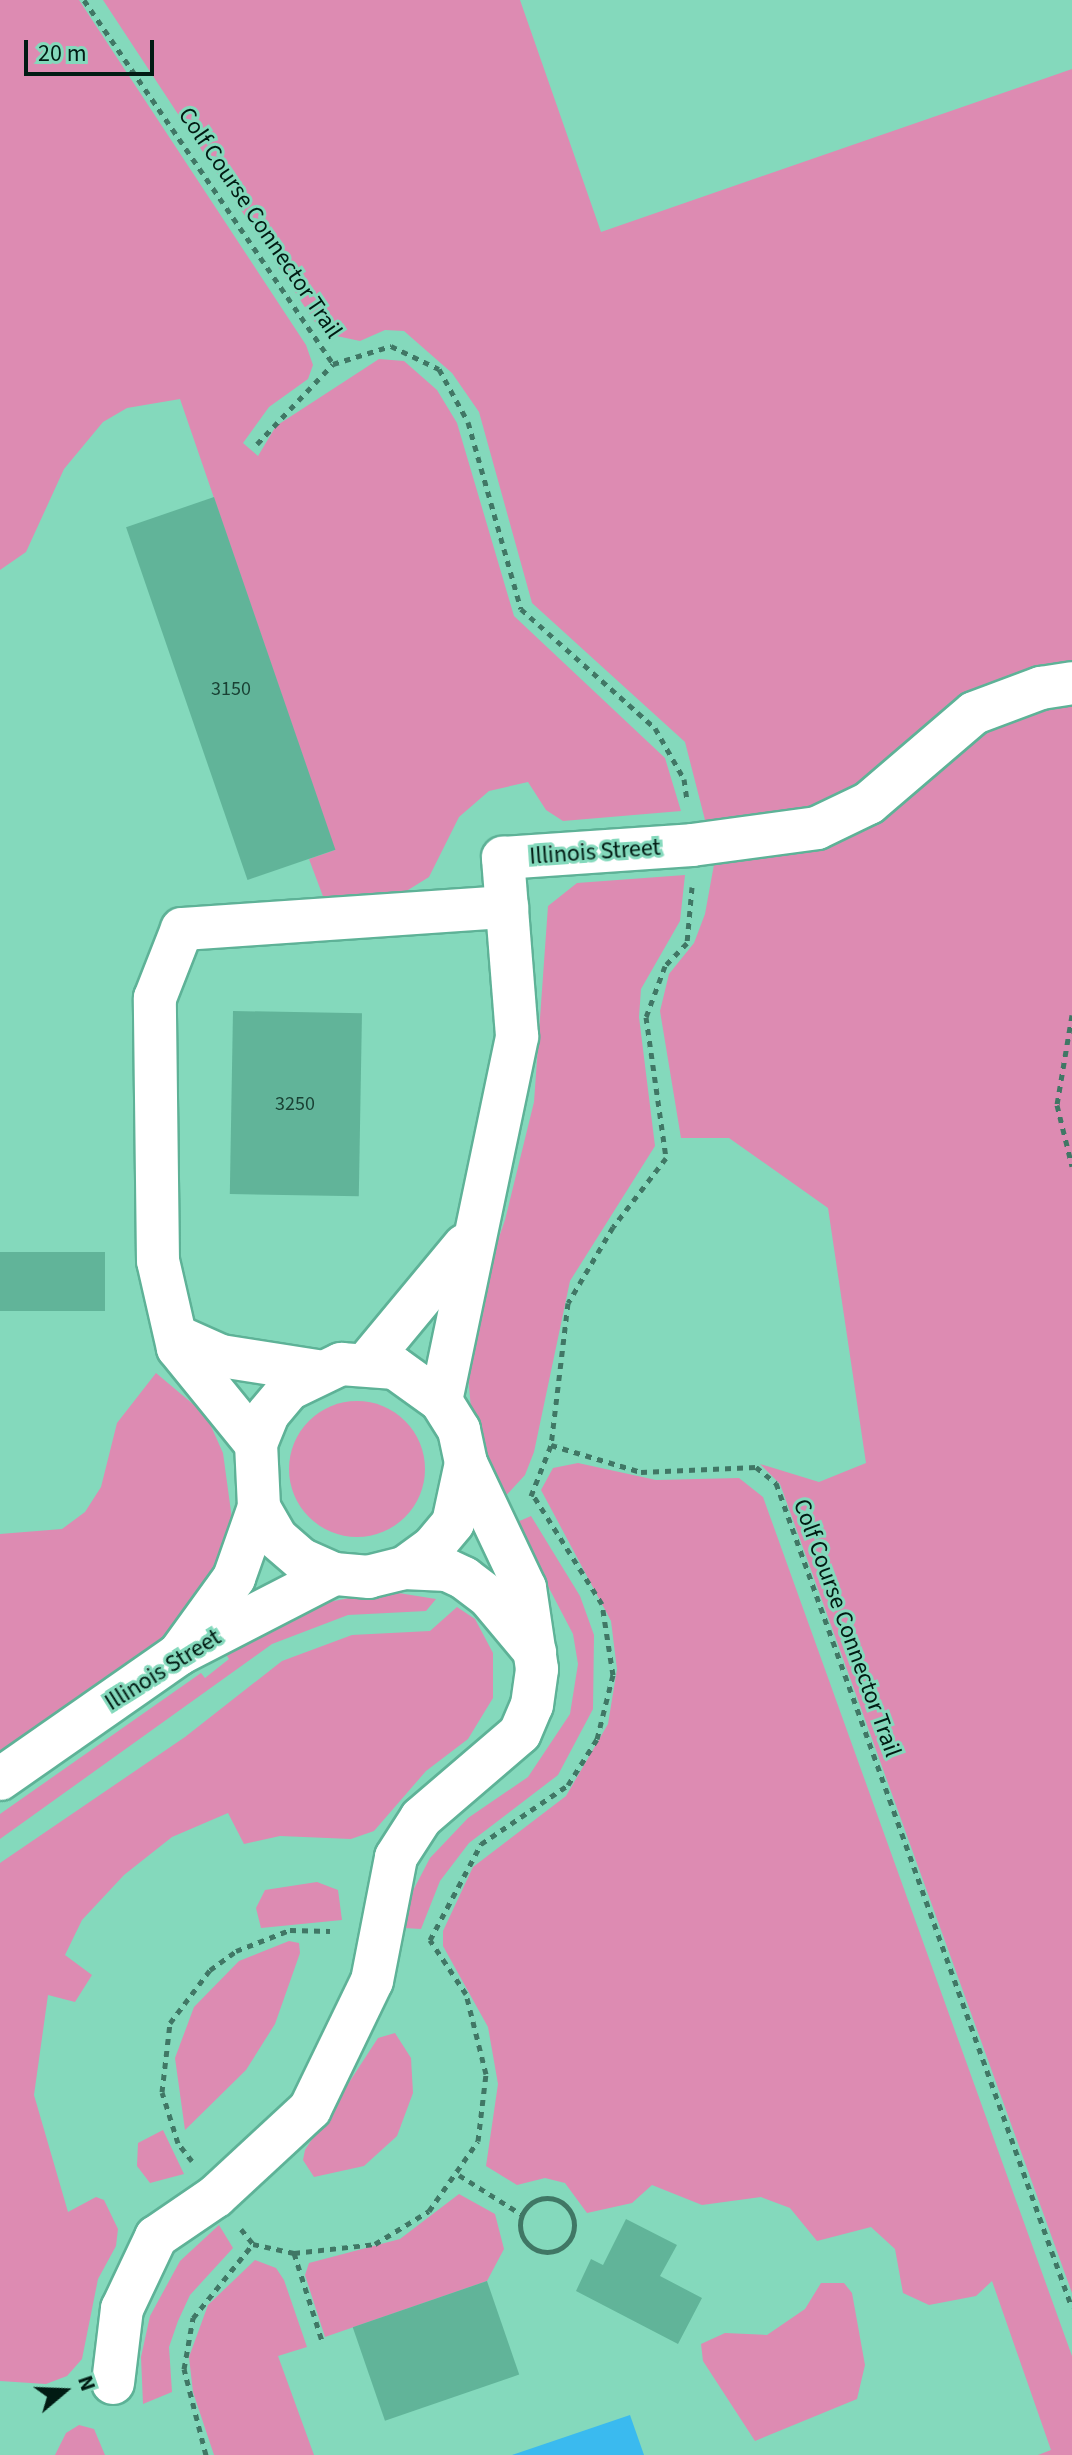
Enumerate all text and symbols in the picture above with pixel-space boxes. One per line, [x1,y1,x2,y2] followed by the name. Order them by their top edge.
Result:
[28,24,158,74] scale bar
[38,36,87,71] text: 20 m
[172,102,348,344] street label: Colf Course Connector Trail
[211,677,251,701] house number: 3150
[528,833,662,871] street label: Illinois Street
[275,1092,315,1116] house number: 3250
[787,1495,907,1761] street label: Colf Course Connector Trail
[100,1623,226,1717] street label: Illinois Street
[24,2351,104,2431] north arrow
[69,2371,104,2395] text: N

